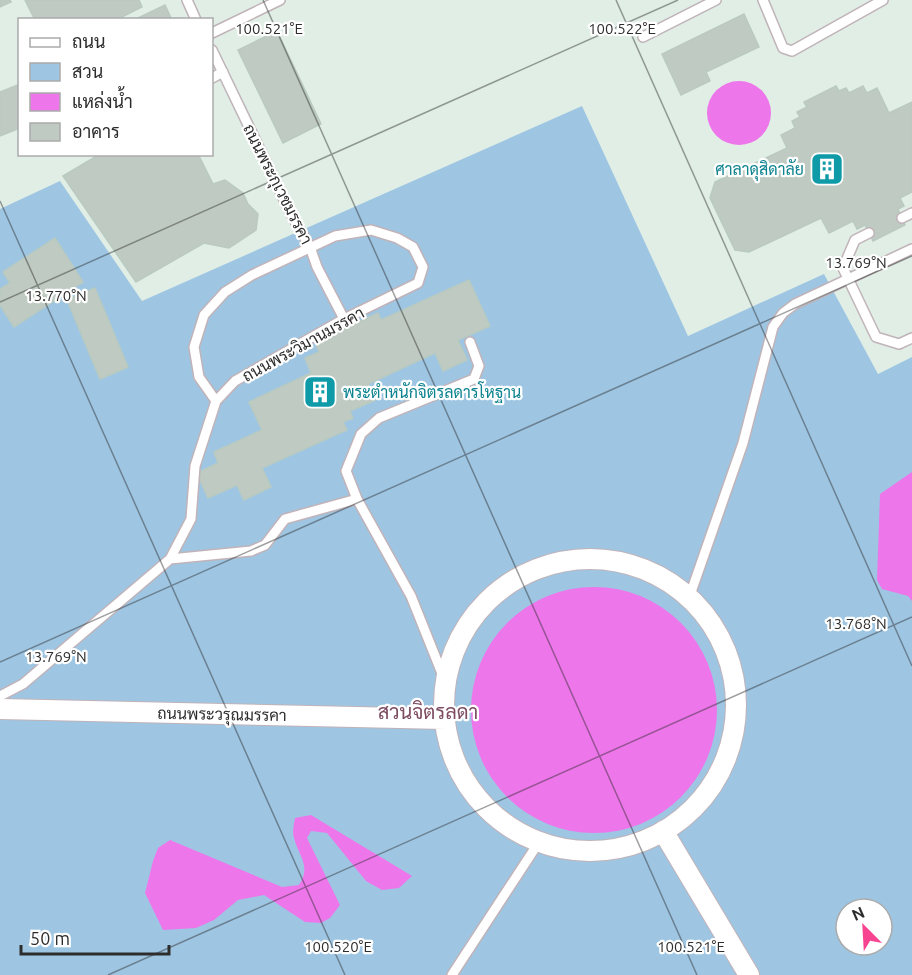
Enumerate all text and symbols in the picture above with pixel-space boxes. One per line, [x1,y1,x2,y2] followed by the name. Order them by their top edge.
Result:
[18,18,213,156] legend
[235,20,303,37] text: 100.521°E
[588,20,656,37] text: 100.522°E
[72,31,105,51] text: ถนน
[72,61,103,81] text: สวน
[72,86,133,111] text: แหล่งน้ำ
[72,121,120,141] text: อาคาร
[237,121,316,248] street label: ถนนพระกุเวชมรรคา
[809,151,845,187] building icon: ศาลาดุสิดาลัย
[715,159,804,181] place label: ศาลาดุสิดาลัย
[825,254,887,271] text: 13.769°N
[25,287,87,304] text: 13.770°N
[239,303,367,385] street label: ถนนพระวิมานมรรคา
[302,374,338,410] building icon: พระตำหนักจิตรลดารโหฐาน
[343,381,521,403] place label: พระตำหนักจิตรลดารโหฐาน
[825,615,887,632] text: 13.768°N
[25,648,87,665] text: 13.769°N
[378,700,478,723] district label: สวนจิตรลดา
[157,704,287,727] street label: ถนนพระวรุณมรรคา
[834,897,894,957] north arrow
[849,903,867,924] text: N
[21,918,170,956] scale bar
[30,928,70,948] text: 50 m
[304,938,372,955] text: 100.520°E
[657,938,725,955] text: 100.521°E

